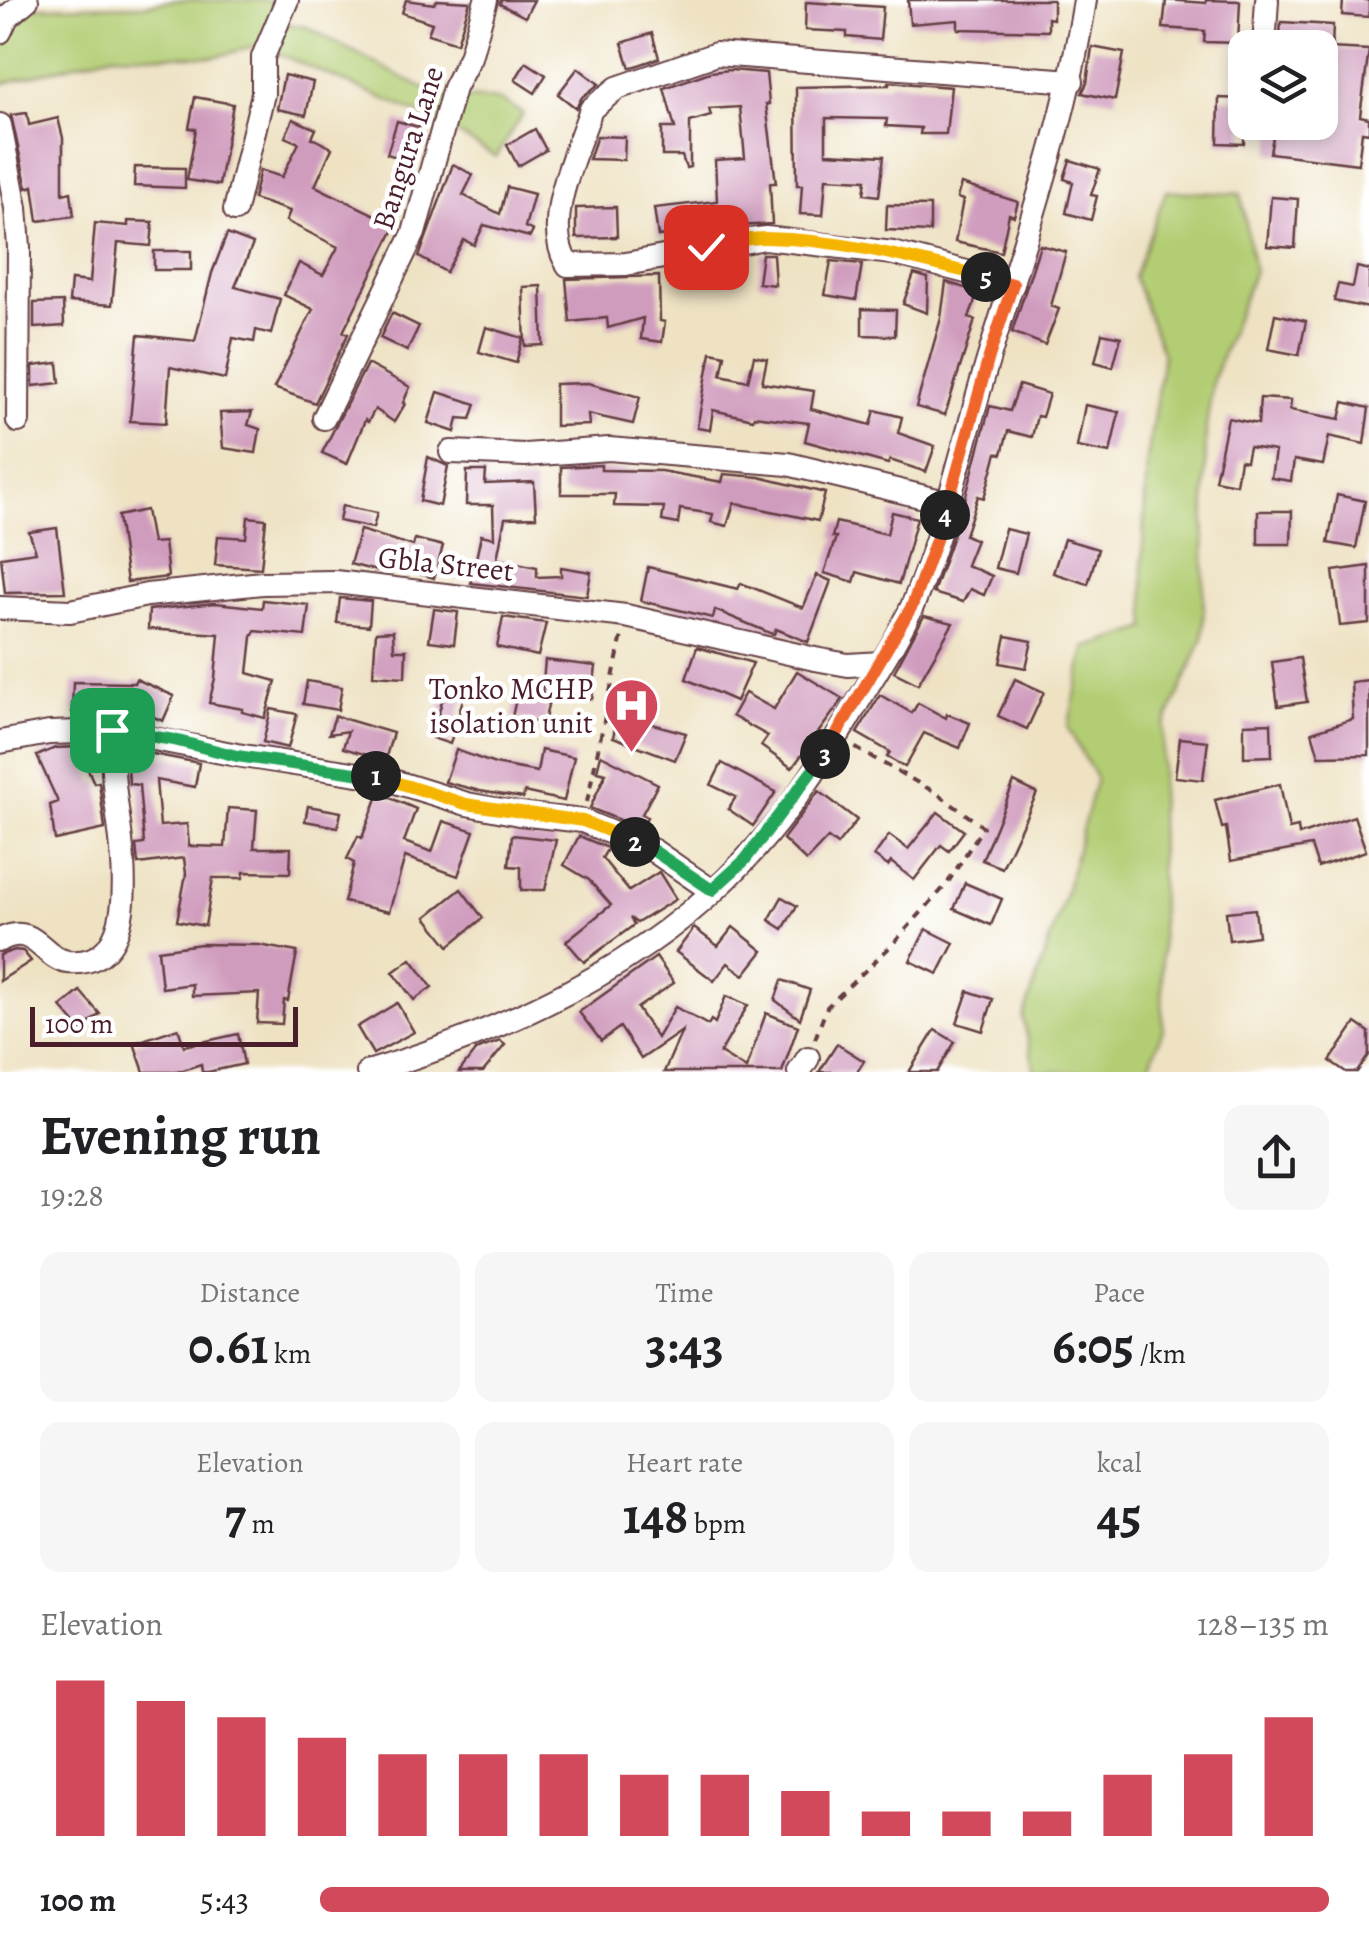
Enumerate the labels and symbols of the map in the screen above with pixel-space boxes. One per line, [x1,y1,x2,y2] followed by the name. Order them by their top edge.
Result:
[363,61,453,235] street label: Bangura Lane
[664,205,749,290] pin
[961,252,1011,302] pin: 5
[920,490,970,540] pin: 4
[376,537,516,591] street label: Gbla Street
[429,669,593,743] place label: Tonko MCHP isolation unit
[602,676,662,755] hospital icon: Tonko MCHP isolation unit
[70,688,155,773] pin
[800,729,850,779] pin: 3
[351,751,401,801] pin: 1
[610,817,660,867] pin: 2
[30,1002,298,1046] scale bar

